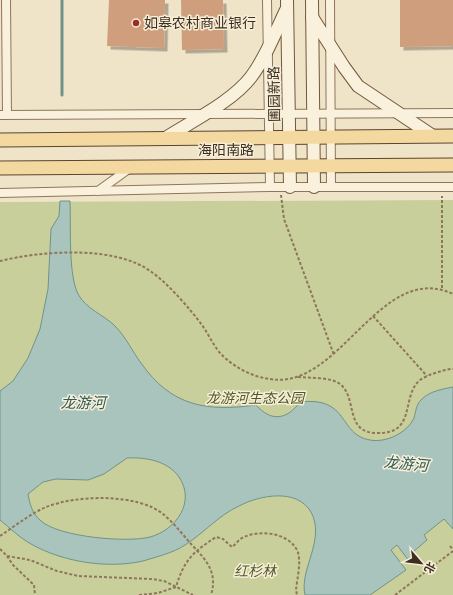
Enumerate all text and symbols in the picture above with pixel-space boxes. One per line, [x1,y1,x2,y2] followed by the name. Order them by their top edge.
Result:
[144,14,256,32] place label: 如皋农村商业银行
[131,18,141,28] marker: 如皋农村商业银行
[265,66,283,122] street label: 圃园新路
[198,141,254,159] street label: 海阳南路
[206,389,306,407] park label: 龙游河生态公园
[60,393,108,412] water label: 龙游河
[383,452,432,475] water label: 龙游河
[401,543,441,583] north arrow
[421,560,439,576] text: 北
[234,562,278,580] park label: 红杉林

